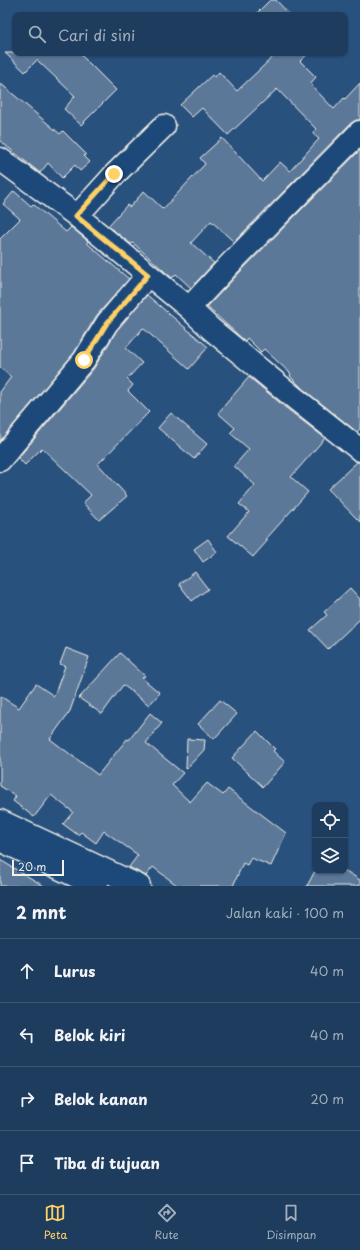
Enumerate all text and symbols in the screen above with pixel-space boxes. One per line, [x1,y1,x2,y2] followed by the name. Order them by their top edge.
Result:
[12,12,348,56] search box
[26,23,48,45] icon: search
[58,23,135,46] text: Cari di sini
[105,165,123,183] route end
[75,351,93,369] route start
[312,802,348,874] map controls
[312,802,348,838] button: locate
[312,838,348,874] button: layers
[12,858,64,877] scale bar
[18,858,46,875] text: 20 m
[16,899,67,925] text: 2 mnt
[226,903,344,922] text: Jalan kaki · 100 m
[54,959,95,982] text: Lurus
[16,960,38,982] icon: ahead
[310,961,344,980] text: 40 m
[54,1023,125,1046] text: Belok kiri
[16,1024,38,1046] icon: left
[310,1025,344,1044] text: 40 m
[54,1087,148,1110] text: Belok kanan
[16,1088,38,1110] icon: right
[310,1089,344,1108] text: 20 m
[54,1151,160,1174] text: Tiba di tujuan
[16,1152,38,1174] icon: arrive
[44,1202,67,1243] tab: Peta
[155,1202,179,1243] tab: Rute
[266,1202,316,1243] tab: Disimpan

